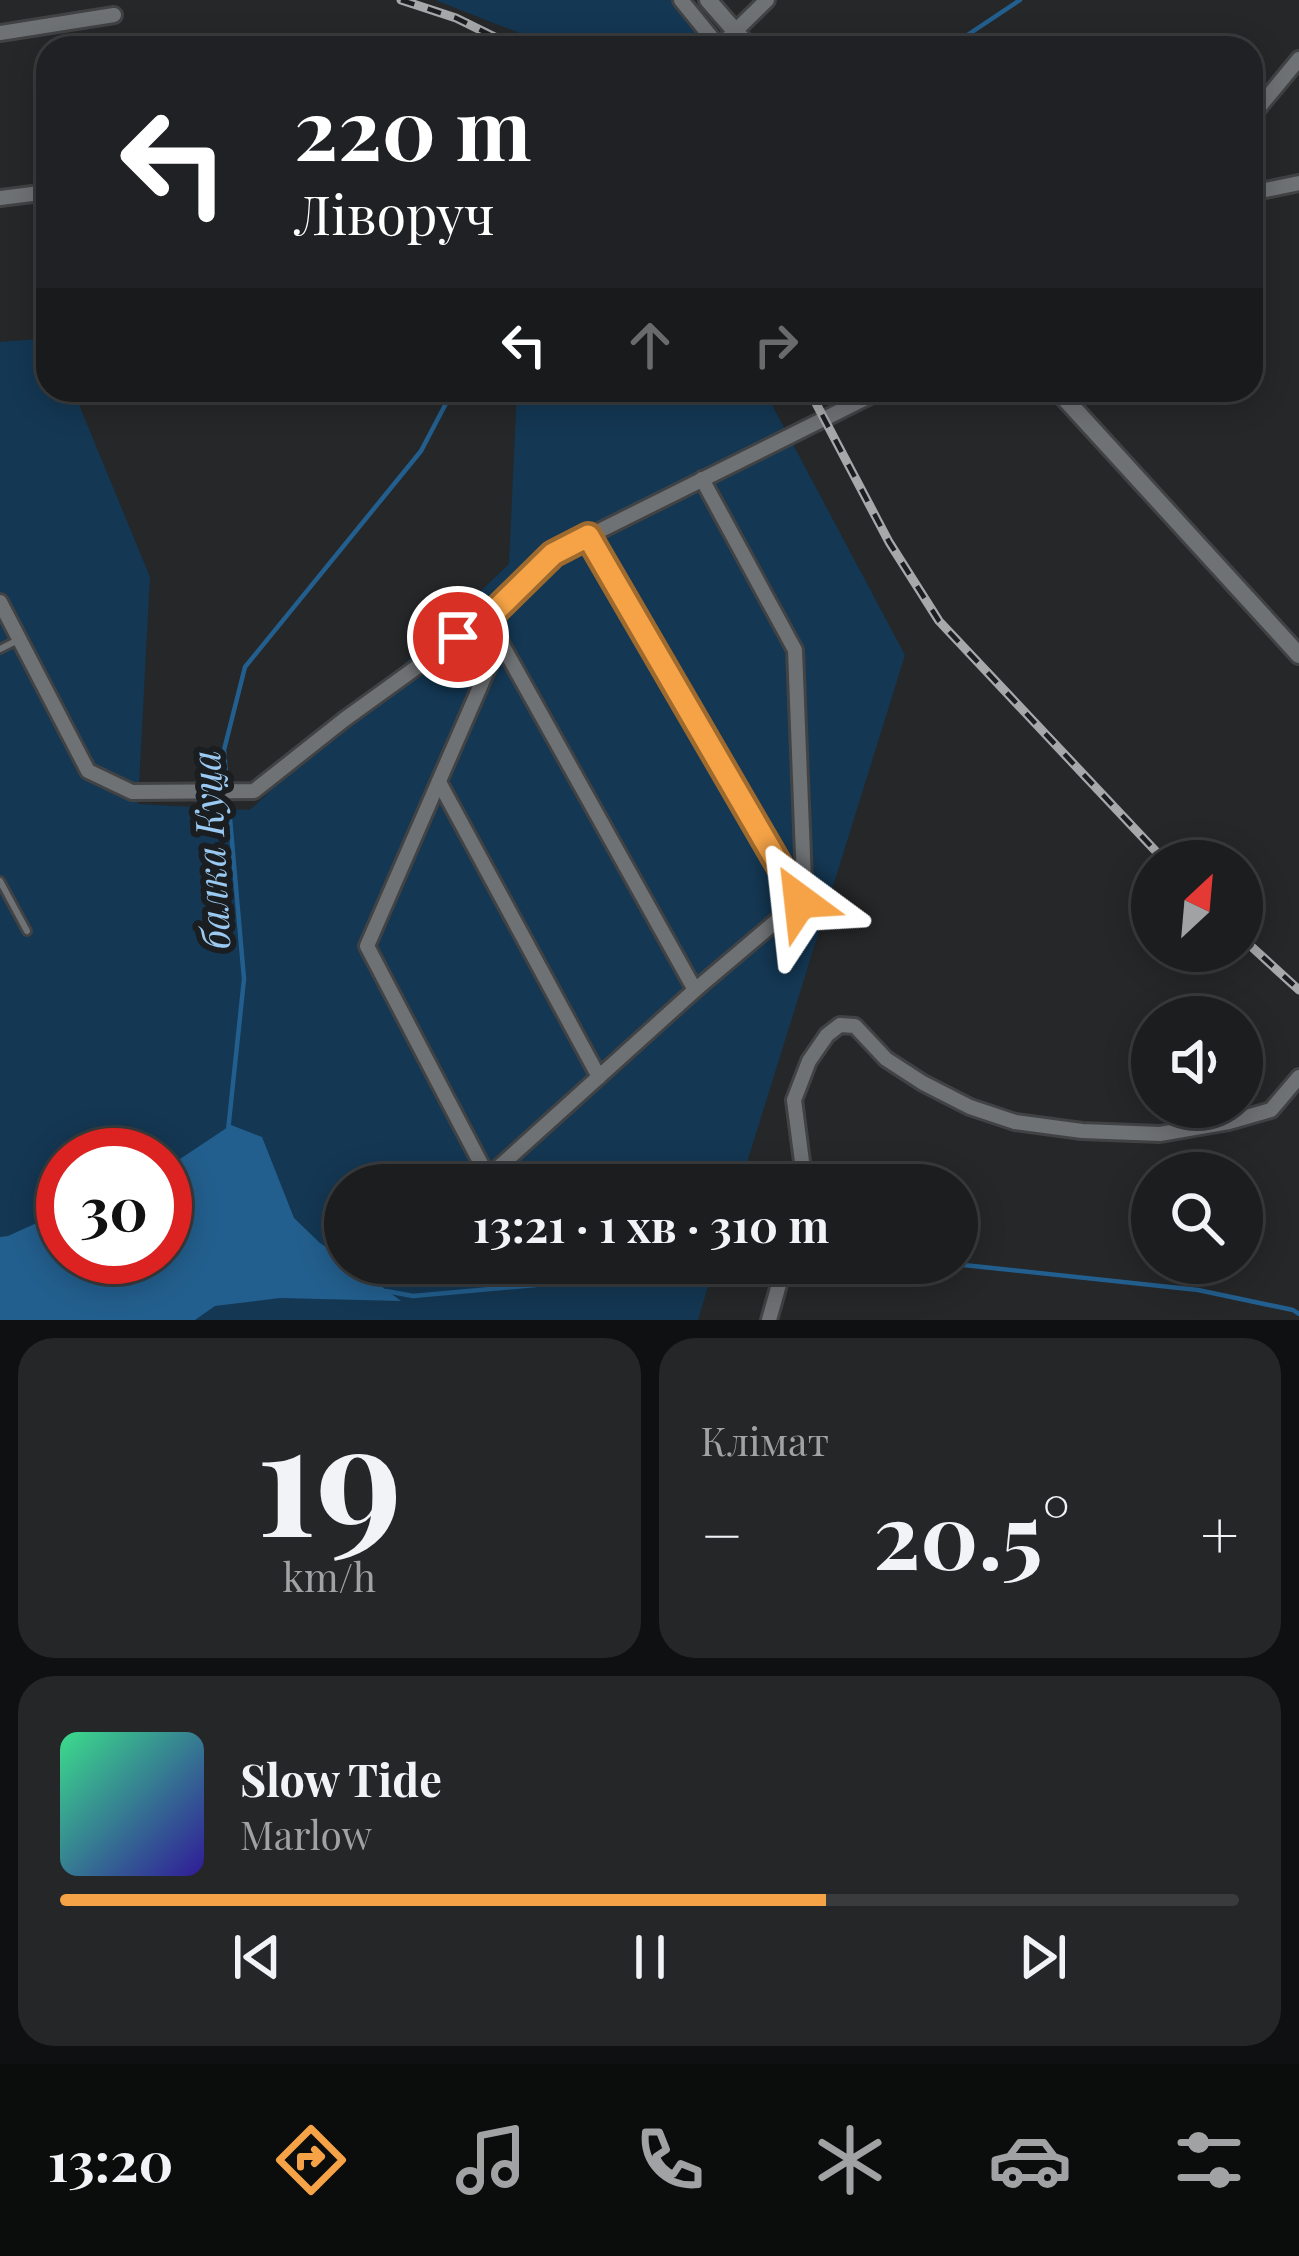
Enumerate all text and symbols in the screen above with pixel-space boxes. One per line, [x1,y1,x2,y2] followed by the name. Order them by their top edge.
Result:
[294,70,532,182] text: 220 m
[96,84,252,240] icon: left
[294,177,495,249] text: Ліворуч
[491,312,557,378] icon: left
[617,312,683,378] icon: ahead
[743,312,809,378] icon: right
[407,586,509,688] pin
[425,604,491,670] icon: arrive
[178,749,240,951] water label: балка Куца
[737,838,863,964] position arrow
[1131,840,1263,972] north arrow
[1131,840,1263,1284] map controls
[1131,996,1263,1128] button: sound
[36,1128,192,1284] speed limit sign: 30
[1131,1152,1263,1284] button: search
[473,1194,829,1254] text: 13:21 · 1 хв · 310 m
[256,1368,402,1576] text: 19
[701,1414,829,1466] text: Клімат
[873,1473,1070,1593] text: 20.5°
[701,1489,743,1577] text: −
[1200,1489,1239,1577] text: +
[282,1550,376,1602] text: km/h
[240,1748,442,1808] text: Slow Tide
[240,1808,372,1860] text: Marlow
[224,1924,290,1990] icon: previous
[617,1924,683,1990] icon: pause
[1010,1924,1076,1990] icon: next
[269,2118,353,2202] icon: directions
[449,2118,533,2202] icon: music
[628,2118,712,2202] icon: phone
[808,2118,892,2202] icon: climate
[988,2118,1072,2202] icon: car
[1167,2118,1251,2202] icon: filters
[48,2124,173,2196] text: 13:20

